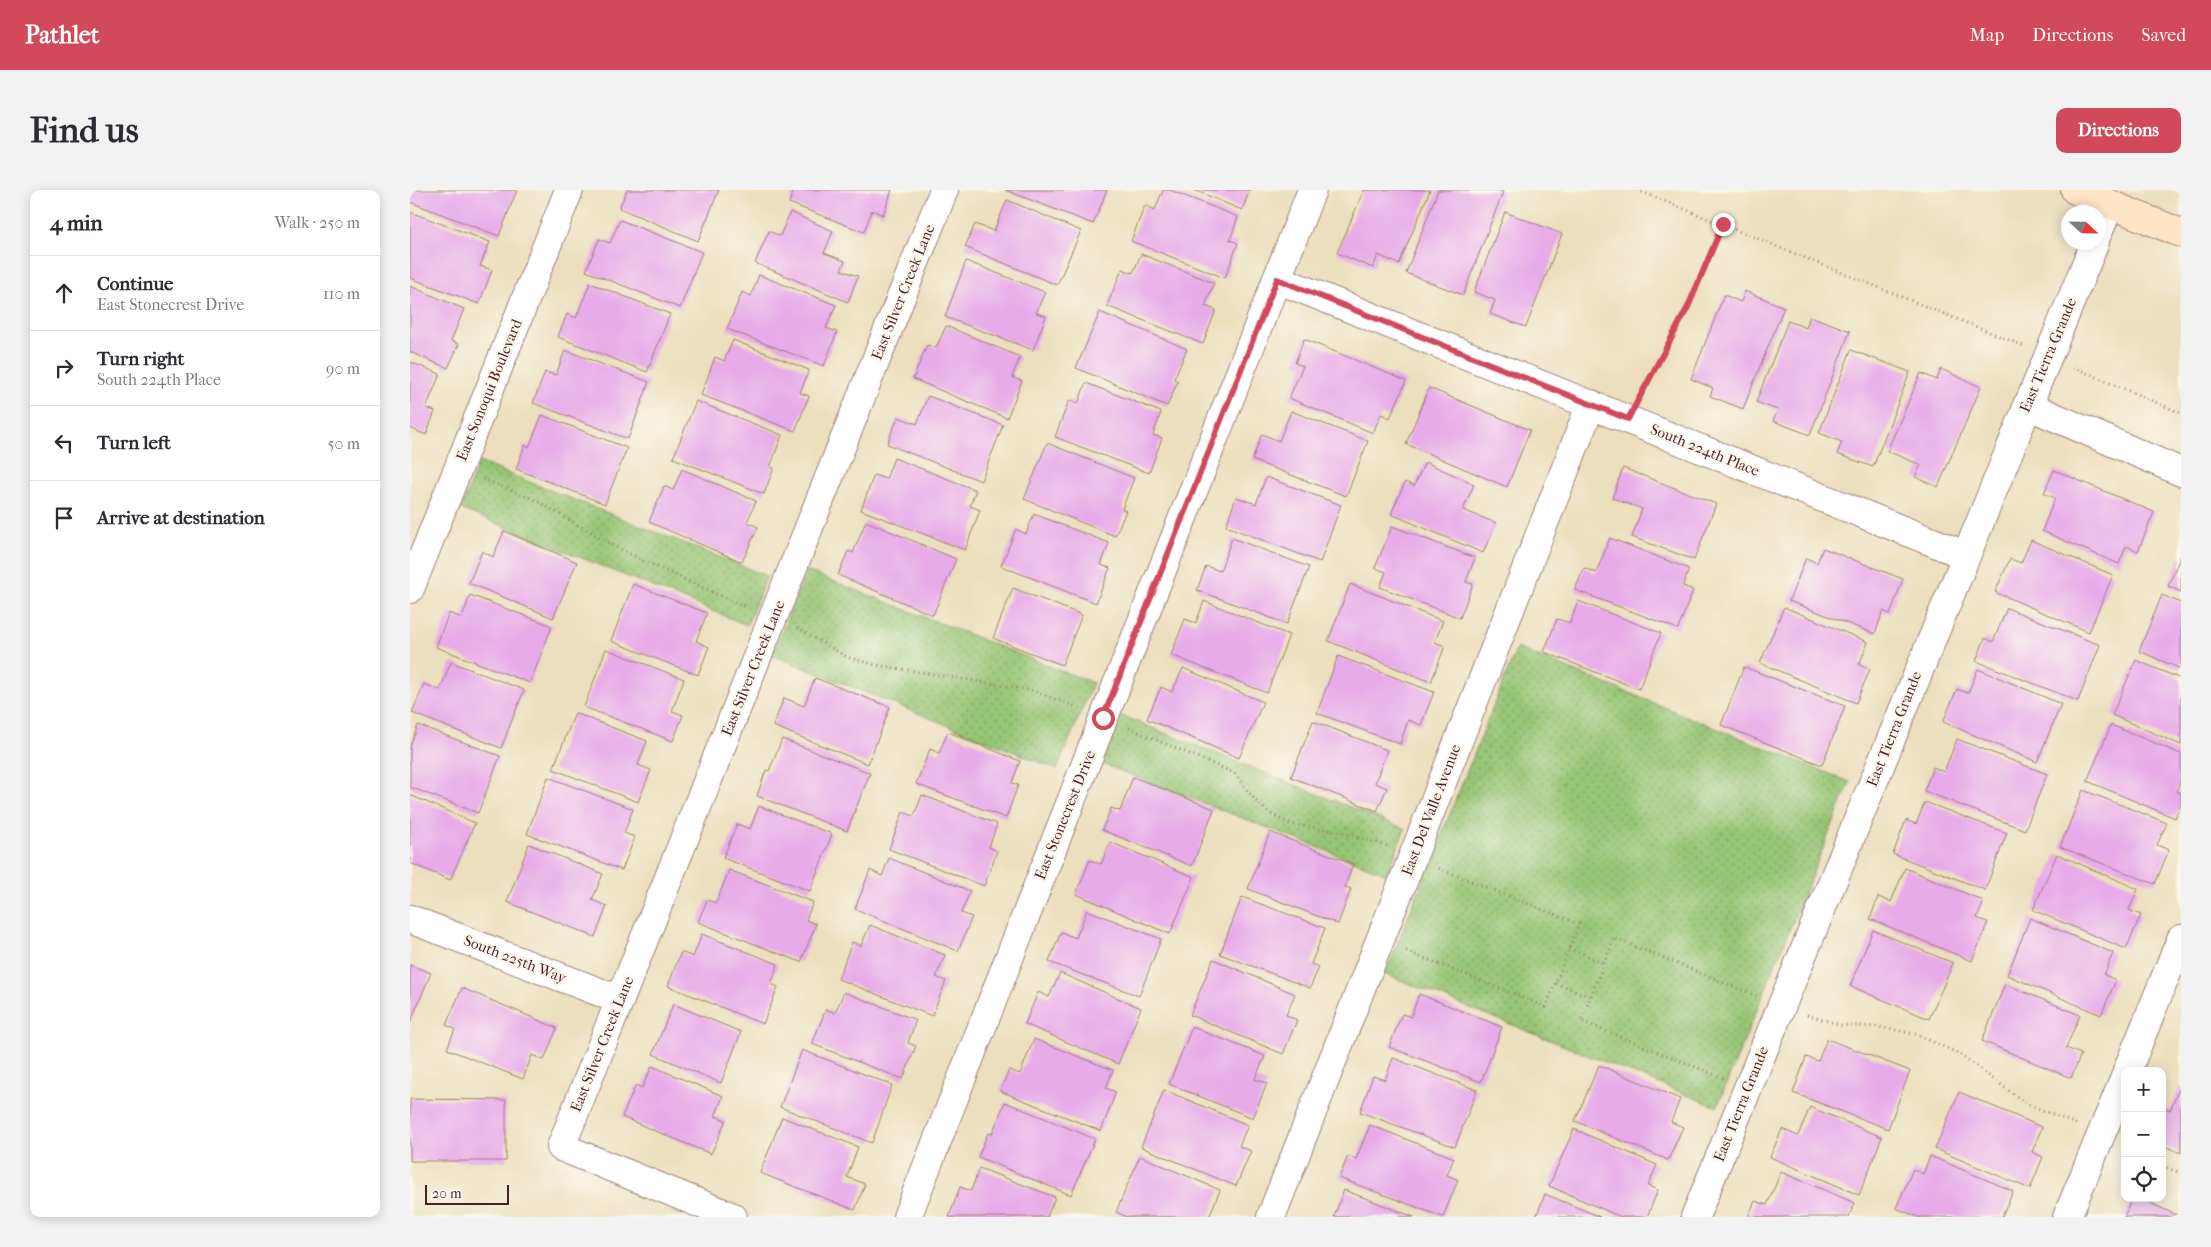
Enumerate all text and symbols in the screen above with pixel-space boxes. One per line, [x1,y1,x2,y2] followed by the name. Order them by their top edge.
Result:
[25,21,99,49] text: Pathlet
[1970,25,2004,46] text: Map
[2032,25,2113,46] text: Directions
[2141,25,2186,46] text: Saved
[2056,108,2181,153] button: Directions
[30,110,139,151] text: Find us
[2061,205,2106,250] north arrow
[50,211,103,235] text: 4 min
[275,213,360,232] text: Walk · 250 m
[1712,213,1735,236] route end
[868,221,939,362] street label: East Silver Creek Lane
[97,273,173,295] text: Continue
[50,279,78,307] icon: ahead
[323,284,360,303] text: 110 m
[2016,294,2081,415] street label: East Tierra Grande
[97,295,244,314] text: East Stonecrest Drive
[452,316,526,464] street label: East Sonoqui Boulevard
[97,348,184,370] text: Turn right
[50,354,78,382] icon: right
[326,359,360,378] text: 90 m
[97,370,221,389] text: South 224th Place
[1648,420,1763,480] street label: South 224th Place
[50,429,78,457] icon: left
[97,432,171,454] text: Turn left
[328,434,360,453] text: 50 m
[50,504,78,532] icon: arrive
[97,507,265,529] text: Arrive at destination
[718,597,789,738] street label: East Silver Creek Lane
[1863,668,1926,789] street label: East Tierra Grande
[1092,707,1115,730] route start
[1398,741,1465,878] street label: East Del Valle Avenue
[1031,747,1099,882] street label: East Stonecrest Drive
[461,931,570,987] street label: South 225th Way
[567,973,638,1114] street label: East Silver Creek Lane
[1710,1043,1773,1164] street label: East Tierra Grande
[2121,1067,2166,1202] map controls
[2121,1067,2166,1112] button: +
[2121,1112,2166,1157] button: −
[2121,1157,2166,1202] button: locate
[425,1182,509,1205] scale bar
[432,1185,462,1202] text: 20 m

